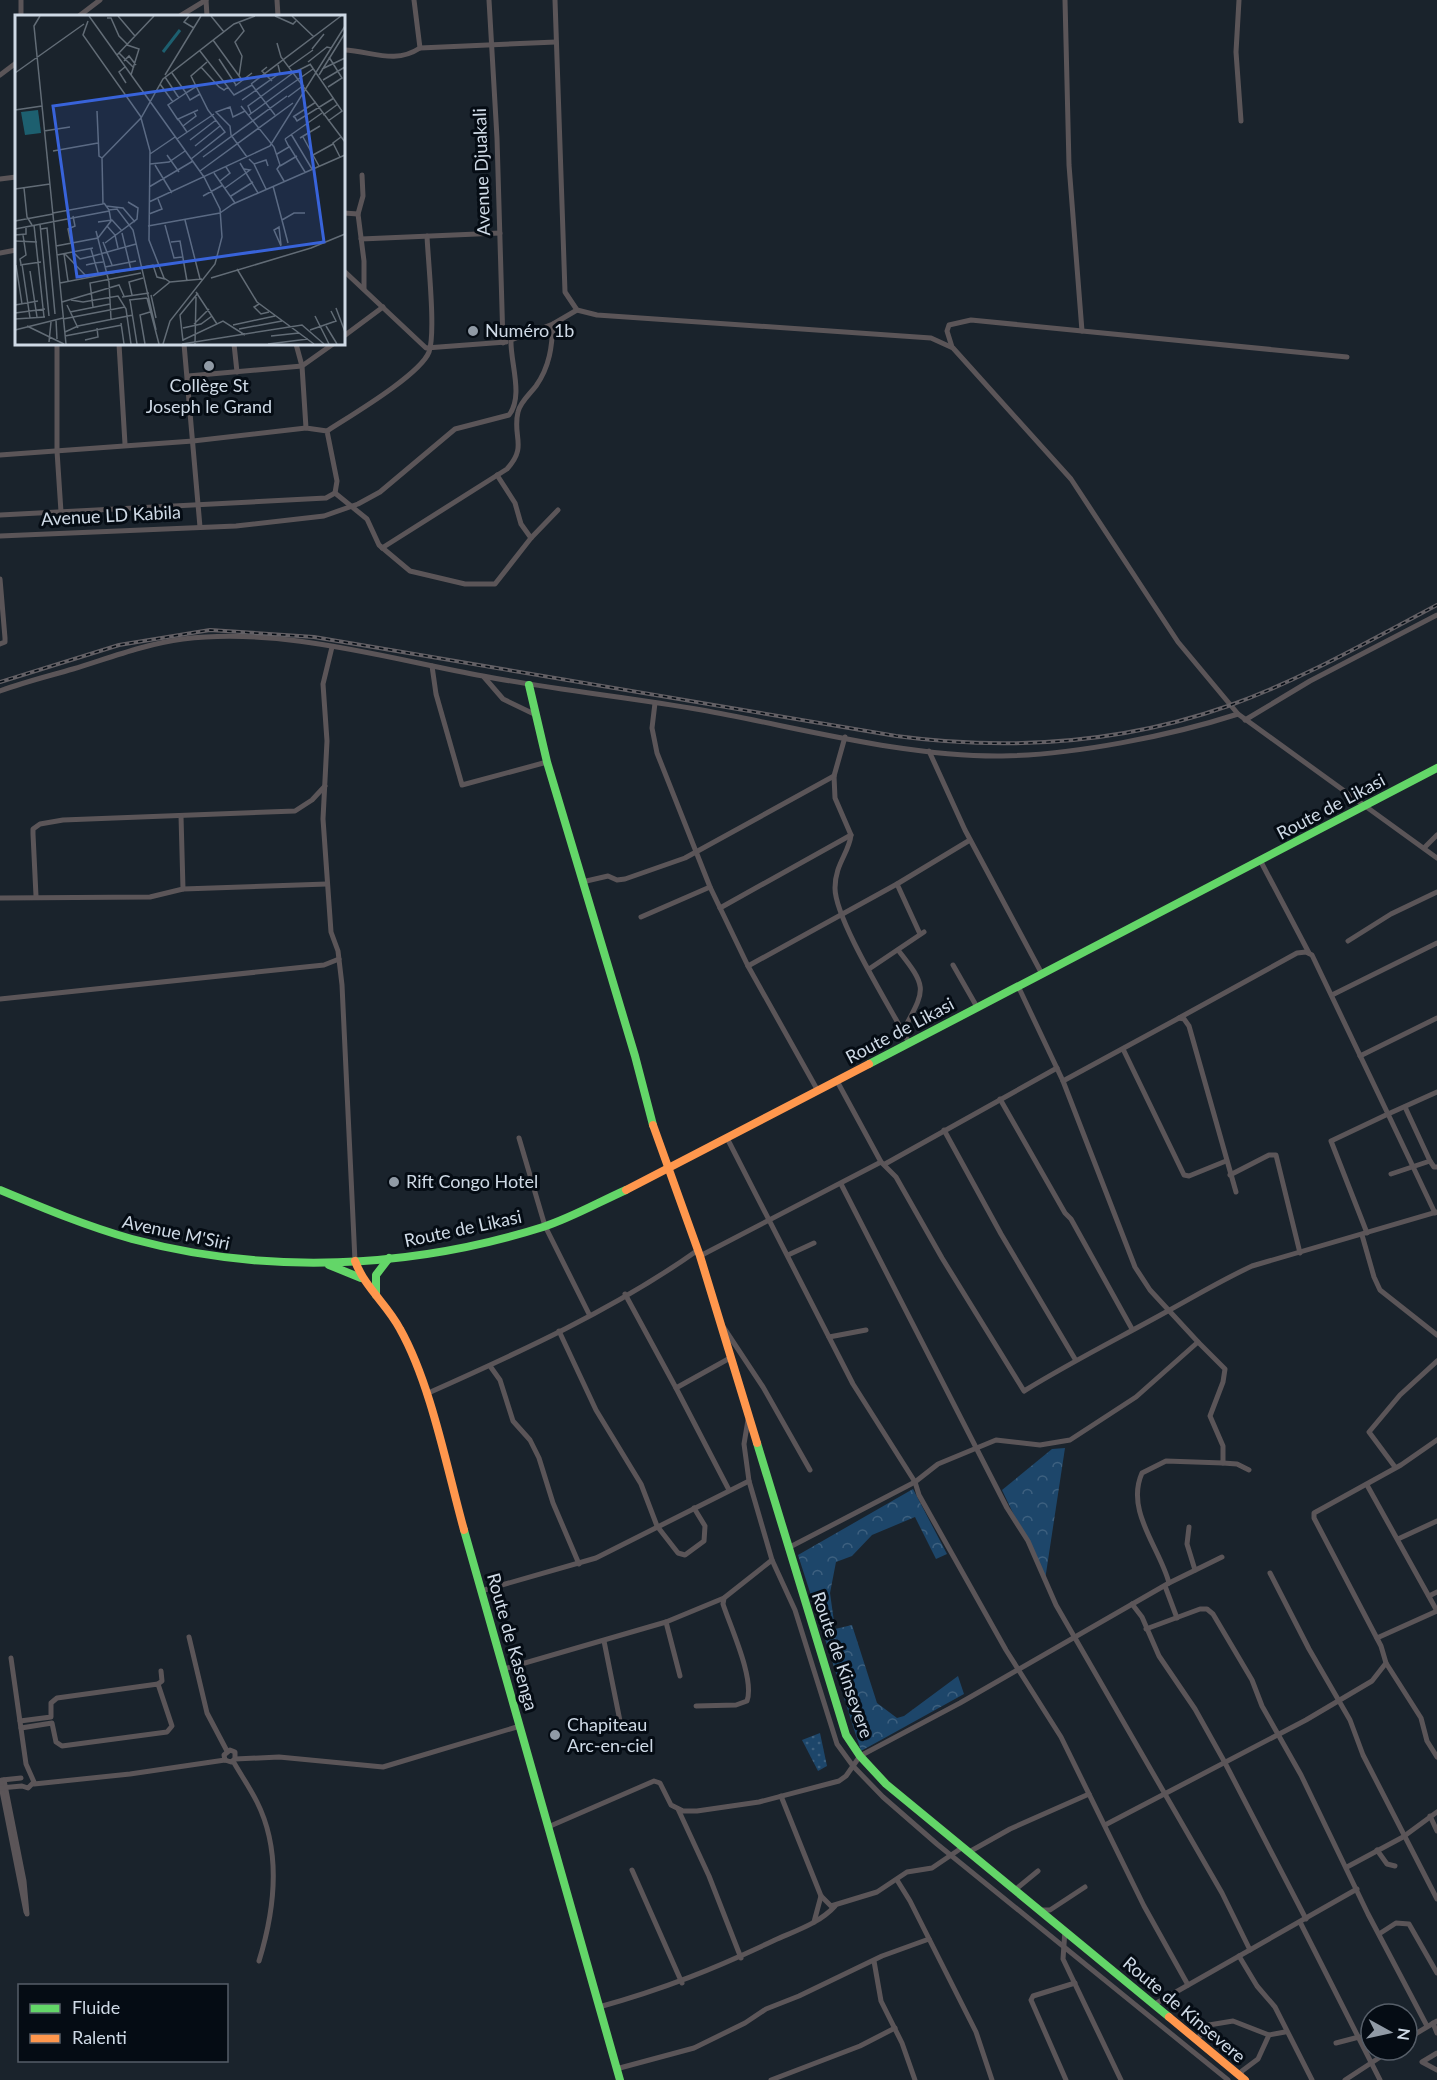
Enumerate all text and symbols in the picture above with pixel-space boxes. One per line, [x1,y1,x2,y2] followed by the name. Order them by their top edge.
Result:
[15,15,345,345] inset map
[468,108,494,236] street label: Avenue Djuakali
[485,319,574,341] place label: Numéro 1b
[466,324,480,338] marker: Numéro 1b
[202,359,216,373] marker: Collège St Joseph le Grand
[146,374,272,417] place label: Collège St Joseph le Grand
[40,500,182,530] street label: Avenue LD Kabila
[1273,768,1388,844] street label: Route de Likasi
[842,992,957,1068] street label: Route de Likasi
[406,1170,538,1192] place label: Rift Congo Hotel
[387,1175,401,1189] marker: Rift Congo Hotel
[402,1205,523,1251] street label: Route de Likasi
[120,1210,232,1254] street label: Avenue M'Siri
[483,1570,543,1713] street label: Route de Kasenga
[808,1589,878,1741] street label: Route de Kinsevere
[567,1713,653,1756] place label: Chapiteau Arc-en-ciel
[548,1728,562,1742] marker: Chapiteau Arc-en-ciel
[1119,1952,1250,2067] street label: Route de Kinsevere
[18,1984,228,2062] legend
[72,1996,120,2018] text: Fluide
[1359,2002,1419,2062] north arrow
[72,2026,127,2048] text: Ralenti
[1394,2027,1415,2042] text: N

